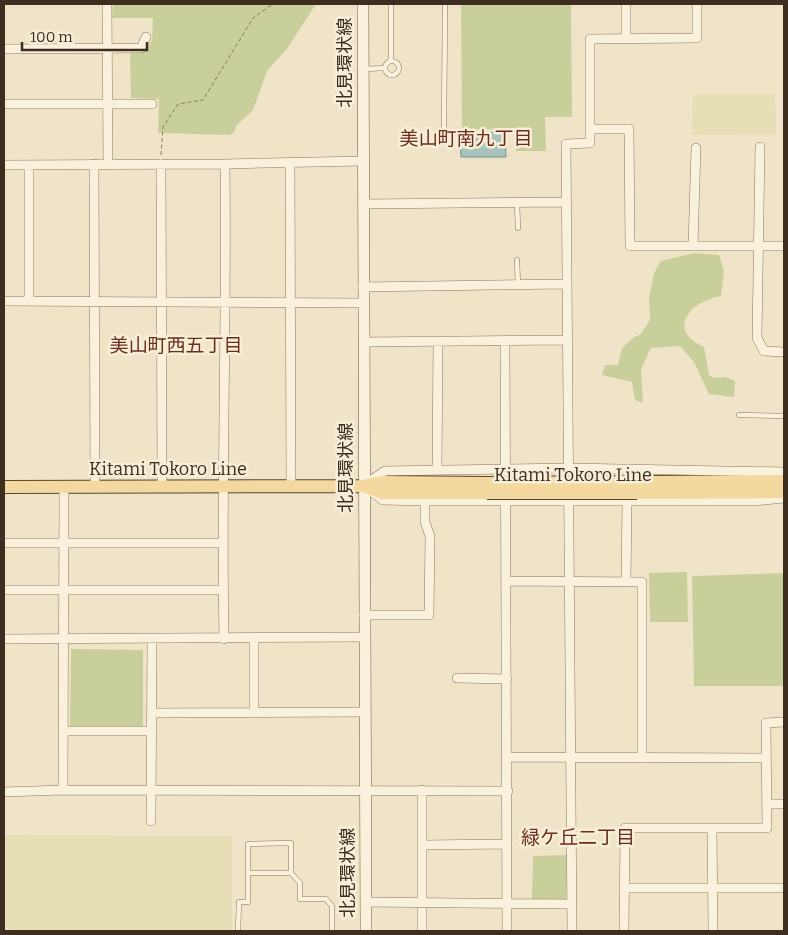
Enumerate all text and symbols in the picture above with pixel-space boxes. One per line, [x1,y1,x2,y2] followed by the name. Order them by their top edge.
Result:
[334,18,356,108] street label: 北見環状線
[22,20,148,52] scale bar
[30,28,73,46] text: 100 m
[399,127,533,150] district label: 美山町南九丁目
[109,334,243,357] district label: 美山町西五丁目
[335,423,357,513] street label: 北見環状線
[89,458,247,480] street label: Kitami Tokoro Line
[494,464,652,486] street label: Kitami Tokoro Line
[521,826,635,849] district label: 緑ケ丘二丁目
[337,828,359,918] street label: 北見環状線

